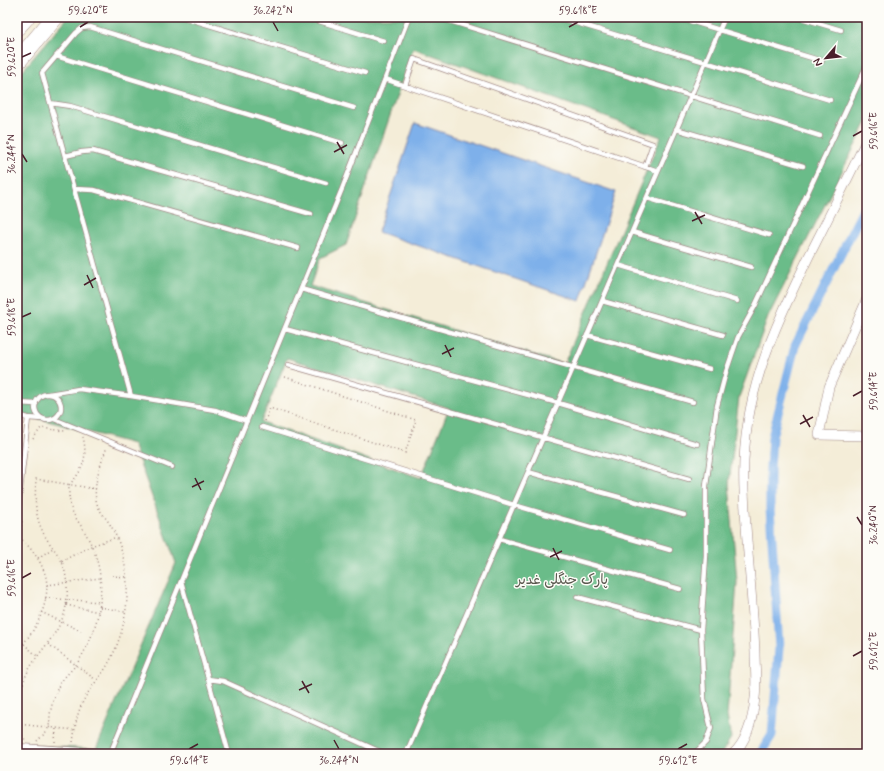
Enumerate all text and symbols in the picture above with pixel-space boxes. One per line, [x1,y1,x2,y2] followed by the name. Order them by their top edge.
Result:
[68,4,108,18] text: 59.620°E
[253,4,293,18] text: 36.242°N
[559,4,597,18] text: 59.618°E
[5,37,19,77] text: 59.620°E
[806,38,846,78] north arrow
[810,56,826,69] text: N
[867,112,881,150] text: 59.616°E
[5,134,19,174] text: 36.244°N
[5,298,19,336] text: 59.618°E
[867,371,881,410] text: 59.614°E
[867,505,881,545] text: 36.240°N
[5,559,19,597] text: 59.616°E
[515,571,608,589] park label: پارک جنگلی غدیر
[867,631,881,670] text: 59.612°E
[170,754,209,768] text: 59.614°E
[319,754,359,768] text: 36.244°N
[659,754,698,768] text: 59.612°E

